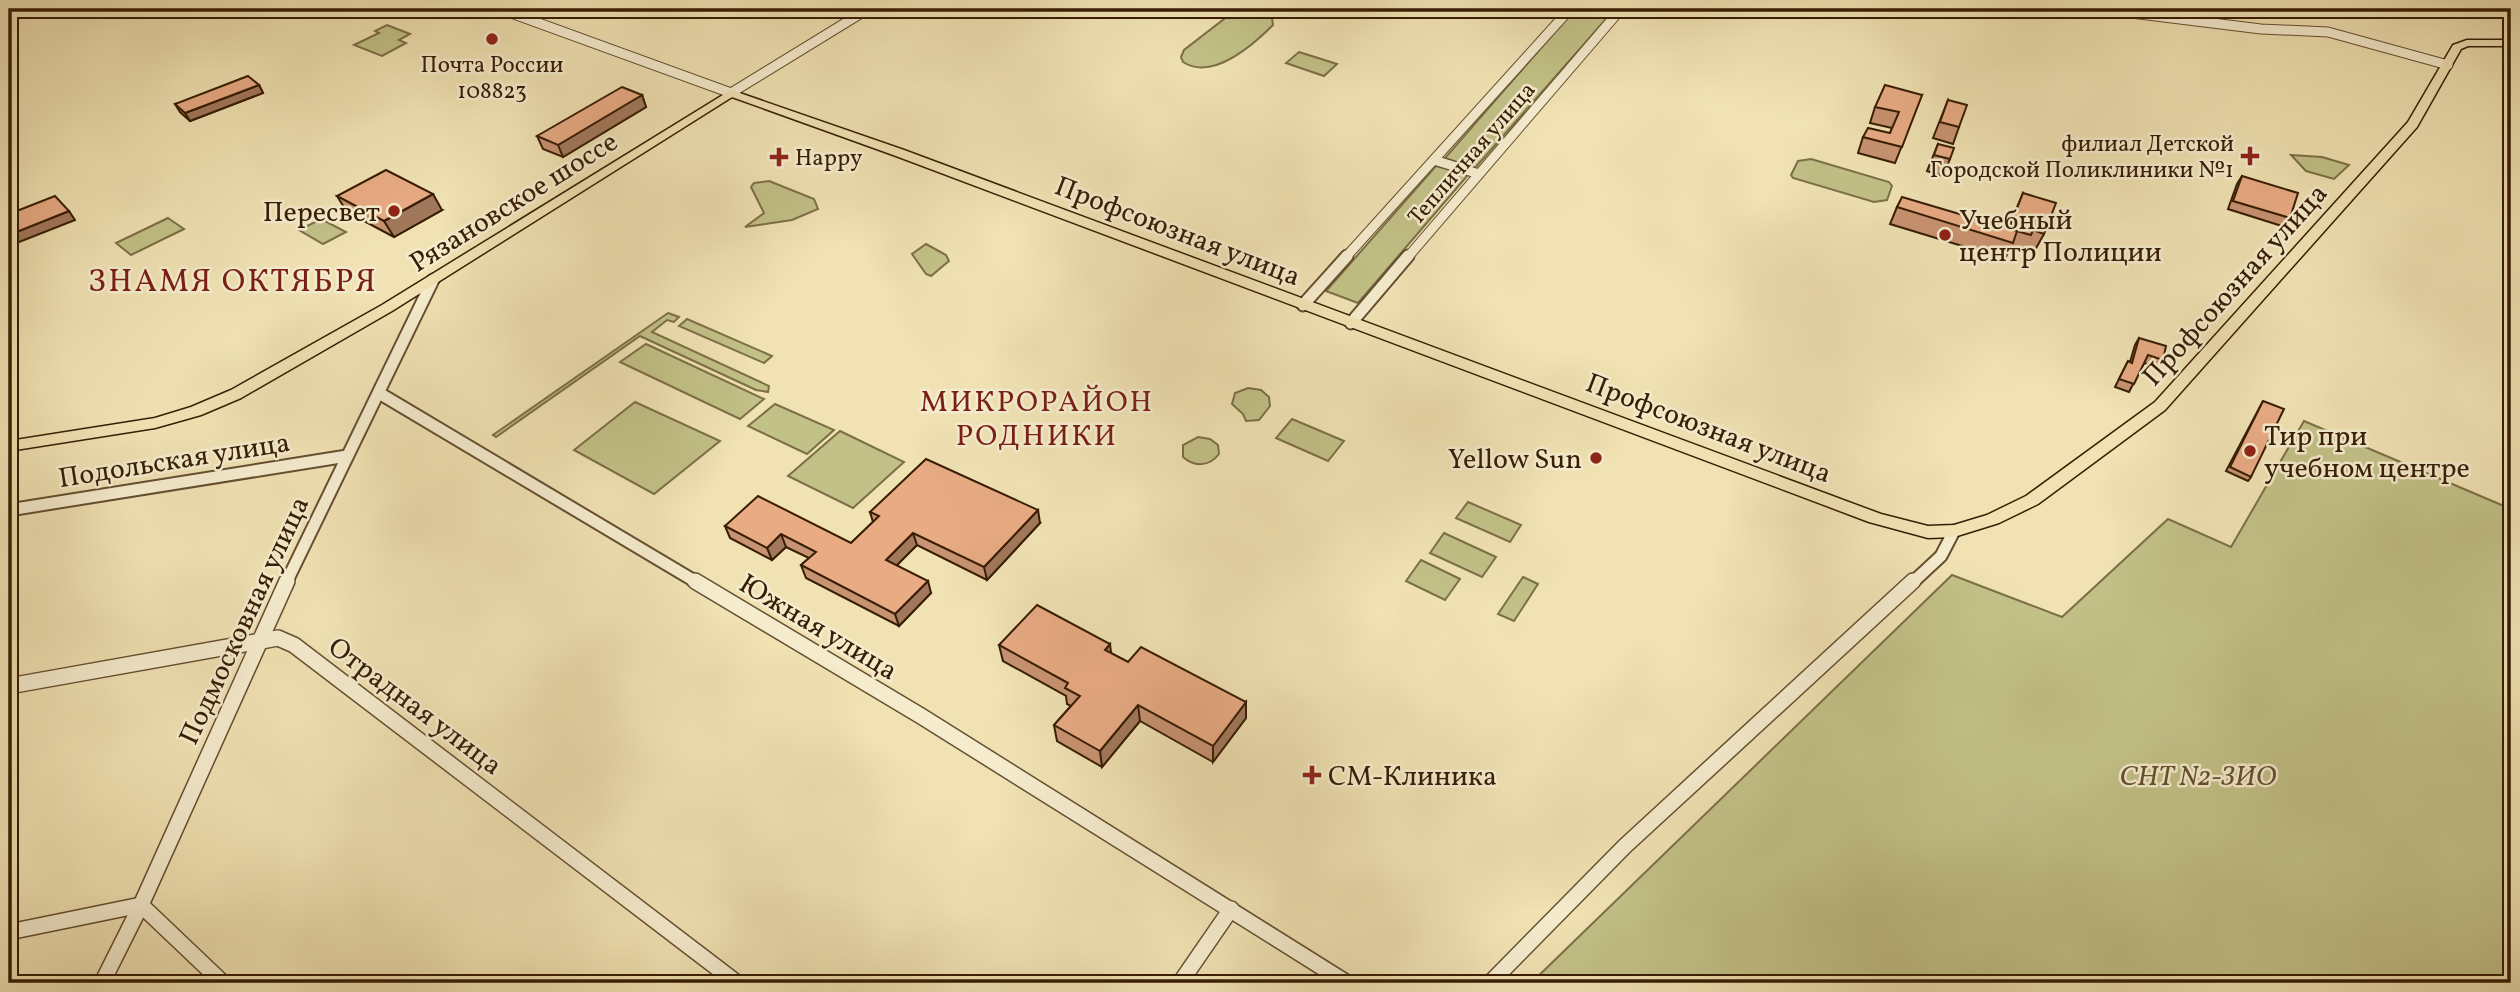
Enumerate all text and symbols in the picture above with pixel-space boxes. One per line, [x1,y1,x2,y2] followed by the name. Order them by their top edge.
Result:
[484,31,500,47] marker: Почта России 108823
[421,50,563,108] place label: Почта России 108823
[1401,76,1544,233] street label: Тепличная улица
[403,123,626,283] street label: Рязановское шоссе
[1930,129,2234,187] place label: филиал Детской Городской Поликлиники №1
[795,143,863,175] place label: Happy
[2240,146,2260,166] marker: филиал Детской Городской Поликлиники №1
[769,147,789,167] marker: Happy
[1049,167,1306,297] street label: Профсоюзная улица
[2134,176,2337,395] street label: Профсоюзная улица
[263,194,380,233] place label: Пересвет
[1959,202,2162,273] place label: Учебный центр Полиции
[386,203,402,219] marker: Пересвет
[1937,227,1953,243] marker: Учебный центр Полиции
[88,261,378,305] district label: ЗНАМЯ ОКТЯБРЯ
[1580,364,1837,494] street label: Профсоюзная улица
[920,382,1154,458] district label: МИКРОРАЙОН РОДНИКИ
[2264,418,2470,489] place label: Тир при учебном центре
[56,424,293,499] street label: Подольская улица
[1448,441,1582,480] place label: Yellow Sun
[2242,443,2258,459] marker: Тир при учебном центре
[1588,450,1604,466] marker: Yellow Sun
[171,490,320,752] street label: Подмосковная улица
[731,565,904,691] street label: Южная улица
[319,629,510,785] street label: Отрадная улица
[1328,758,1497,797] place label: СМ-Клиника
[2119,758,2277,797] park label: СНТ N2-ЗИО
[1302,765,1322,785] marker: СМ-Клиника

